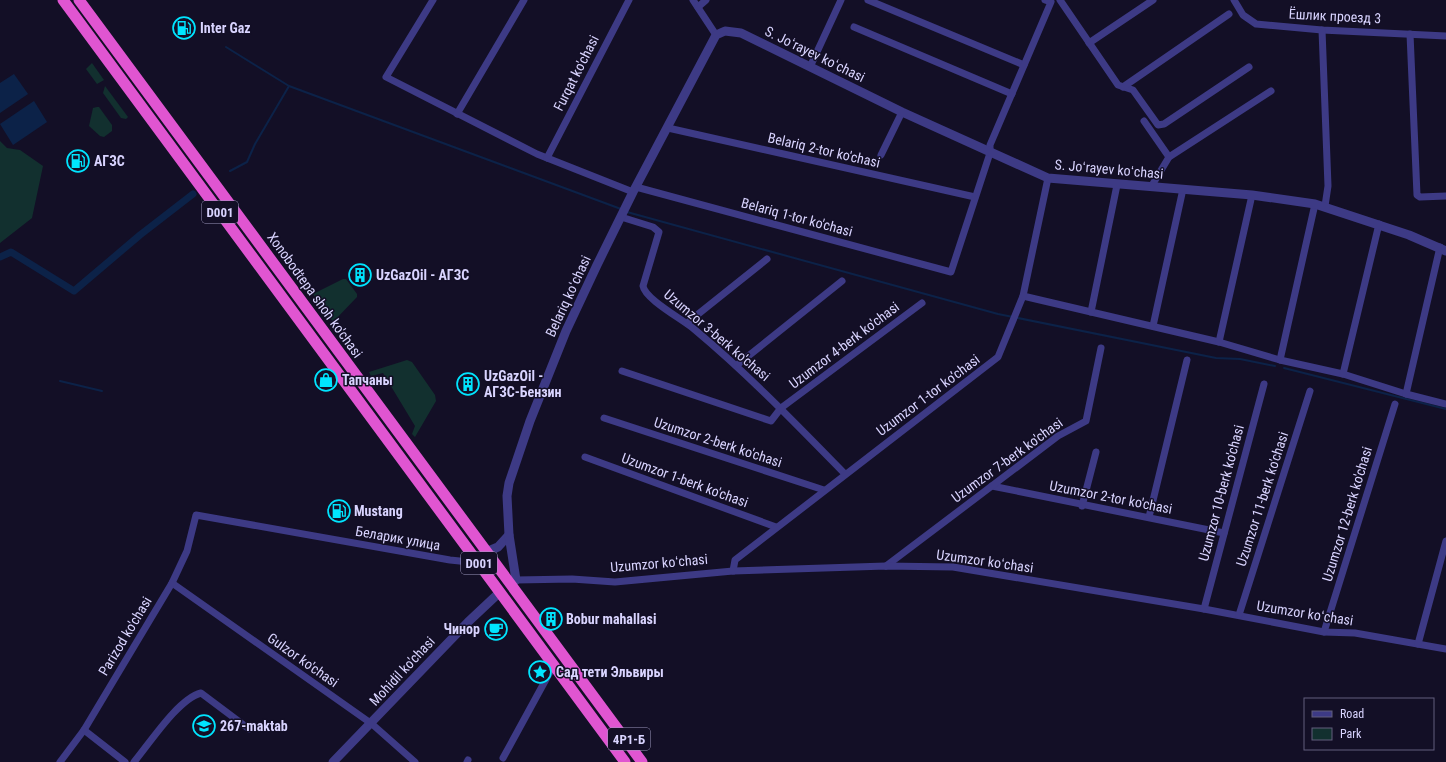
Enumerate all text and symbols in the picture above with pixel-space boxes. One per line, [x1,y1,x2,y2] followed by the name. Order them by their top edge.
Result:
[1288,6,1382,26] street label: Ёшлик проезд 3
[171,15,197,41] fuel station icon: Inter Gaz
[200,20,251,36] place label: Inter Gaz
[762,23,868,85] street label: S. Joʻrayev koʻchasi
[550,33,602,113] street label: Furqat ko'chasi
[766,129,882,171] street label: Belariq 2-tor ko'chasi
[65,148,91,174] fuel station icon: АГЗС
[94,153,125,169] place label: АГЗС
[1054,156,1164,182] street label: S. Joʻrayev koʻchasi
[740,194,854,240] street label: Belariq 1-tor ko'chasi
[202,201,238,223] road number: D001
[264,229,366,361] street label: Xonobodtepa shoh ko'chasi
[542,253,594,339] street label: Belariq koʻchasi
[347,262,373,288] building icon: UzGazOil - АГЗС
[376,267,469,283] place label: UzGazOil - АГЗС
[661,286,773,384] street label: Uzumzor 3-berk ko'chasi
[786,298,902,392] street label: Uzumzor 4-berk ko'chasi
[873,351,983,439] street label: Uzumzor 1-tor ko‘chasi
[313,367,339,393] shop icon: Тапчаны
[484,368,561,400] place label: UzGazOil - АГЗС-Бензин
[455,371,481,397] building icon: UzGazOil - АГЗС-Бензин
[342,372,393,388] place label: Тапчаны
[652,414,784,470] street label: Uzumzor 2-berk ko'chasi
[948,414,1066,506] street label: Uzumzor 7-berk ko'chasi
[1195,423,1247,563] street label: Uzumzor 10-berk ko'chasi
[1233,430,1291,568] street label: Uzumzor 11-berk ko'chasi
[1319,445,1375,583] street label: Uzumzor 12-berk ko'chasi
[620,450,750,510] street label: Uzumzor 1-berk ko'chasi
[1048,477,1174,517] street label: Uzumzor 2-tor ko'chasi
[326,498,352,524] fuel station icon: Mustang
[354,503,403,519] place label: Mustang
[354,523,442,553] street label: Беларик улица
[935,546,1035,576] street label: Uzumzor koʻchasi
[610,551,708,575] street label: Uzumzor koʻchasi
[461,552,497,574] road number: D001
[95,594,155,678] street label: Parizod ko'chasi
[1255,597,1355,629] street label: Uzumzor koʻchasi
[538,606,564,632] building icon: Bobur mahallasi
[566,611,657,627] place label: Bobur mahallasi
[483,616,509,642] cafe icon: Чинор
[444,621,480,637] place label: Чинор
[265,630,341,690] street label: Gulzor ko'chasi
[366,633,438,709] street label: Mohidil ko'chasi
[527,659,553,685] place icon: Сад тети Эльвиры
[556,664,664,680] place label: Сад тети Эльвиры
[1304,698,1434,750] legend
[1340,707,1364,721] text: Road
[191,713,217,739] school or university icon: 267-maktab
[220,718,288,734] place label: 267-maktab
[1340,727,1362,741] text: Park
[608,728,650,750] road number: 4Р1-Б

